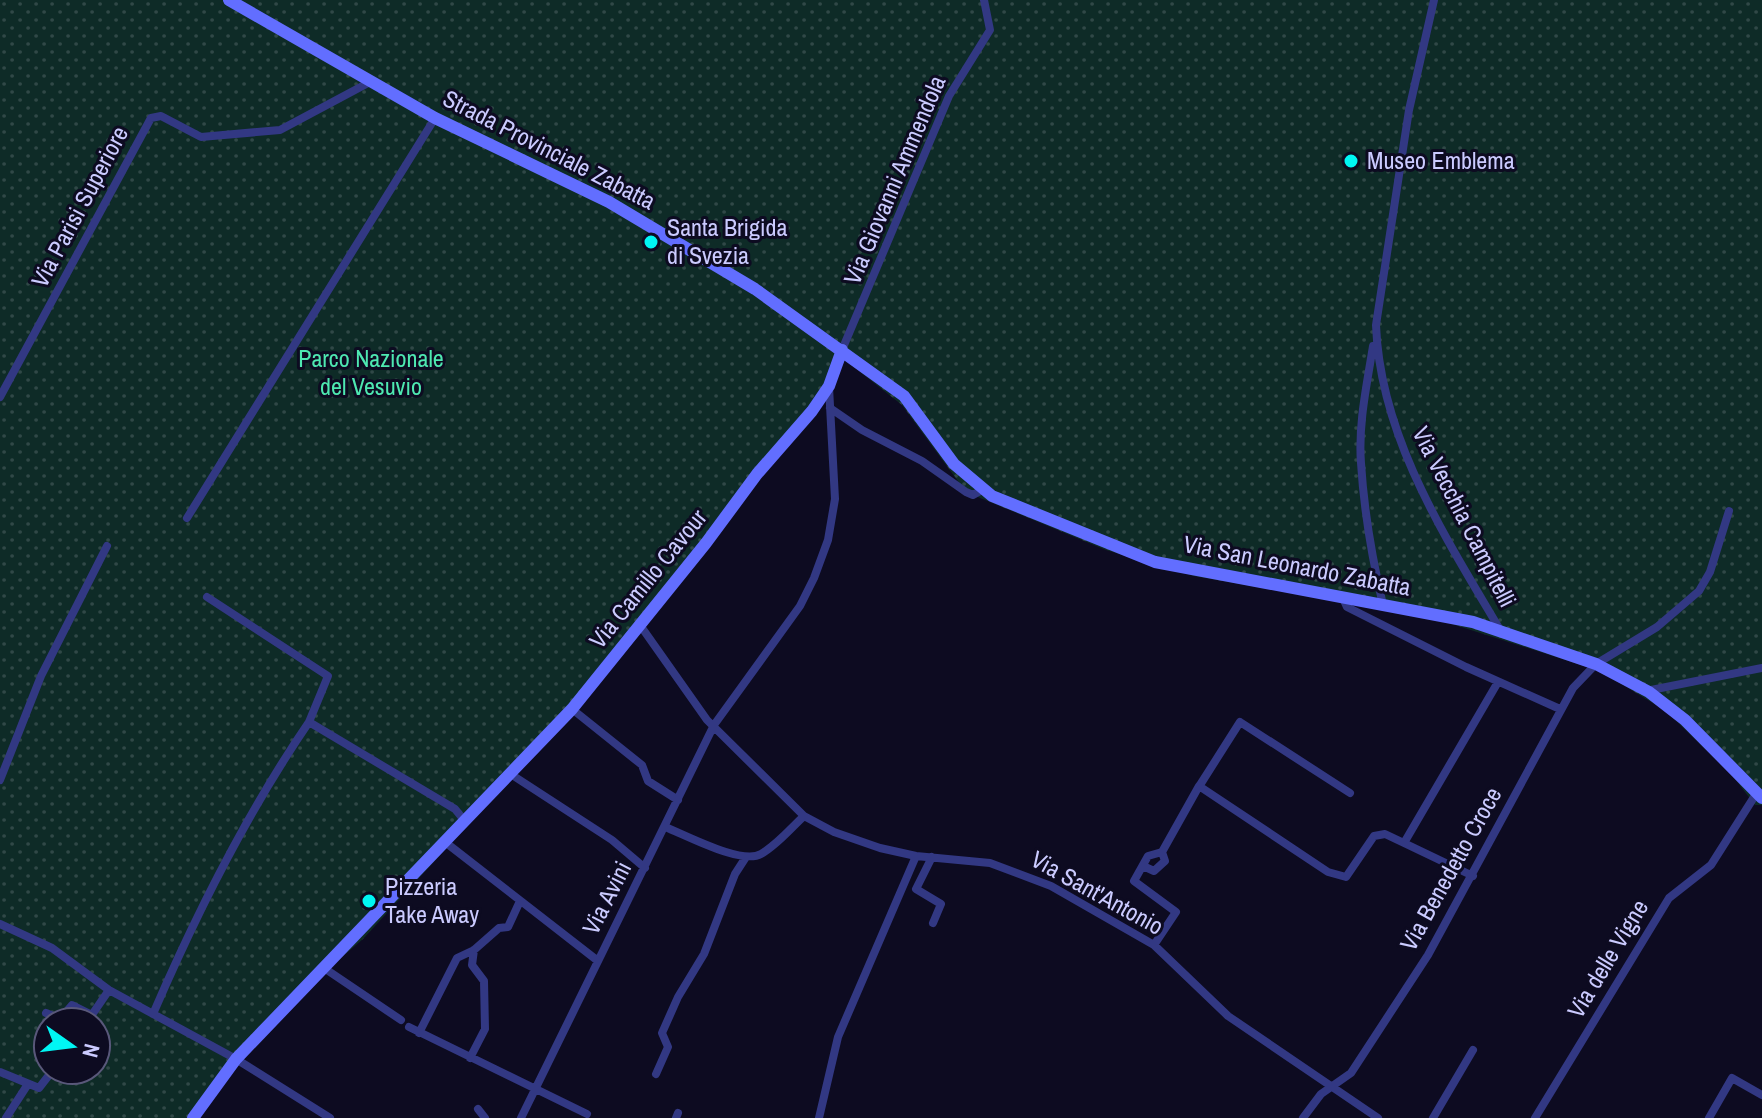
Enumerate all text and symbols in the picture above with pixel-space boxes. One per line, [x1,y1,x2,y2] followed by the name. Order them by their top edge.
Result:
[836,70,953,289] street label: Via Giovanni Ammendola
[438,82,661,217] street label: Strada Provinciale Zabatta
[23,120,135,293] street label: Via Parisi Superiore
[1367,144,1515,176] place label: Museo Emblema
[1342,152,1360,170] marker: Museo Emblema
[667,211,787,271] place label: Santa Brigida di Svezia
[642,233,660,251] marker: Santa Brigida di Svezia
[298,342,444,402] park label: Parco Nazionale del Vesuvio
[1406,421,1524,612] street label: Via Vecchia Campitelli
[581,502,714,655] street label: Via Camillo Cavour
[1181,527,1413,603] street label: Via San Leonardo Zabatta
[1392,781,1508,956] street label: Via Benedetto Croce
[1026,843,1169,942] street label: Via Sant'Antonio
[574,855,638,940] street label: Via Avini
[385,870,479,930] place label: Pizzeria Take Away
[360,892,378,910] marker: Pizzeria Take Away
[1559,893,1655,1024] street label: Via delle Vigne
[32,1006,112,1086] north arrow
[75,1041,108,1061] text: N

